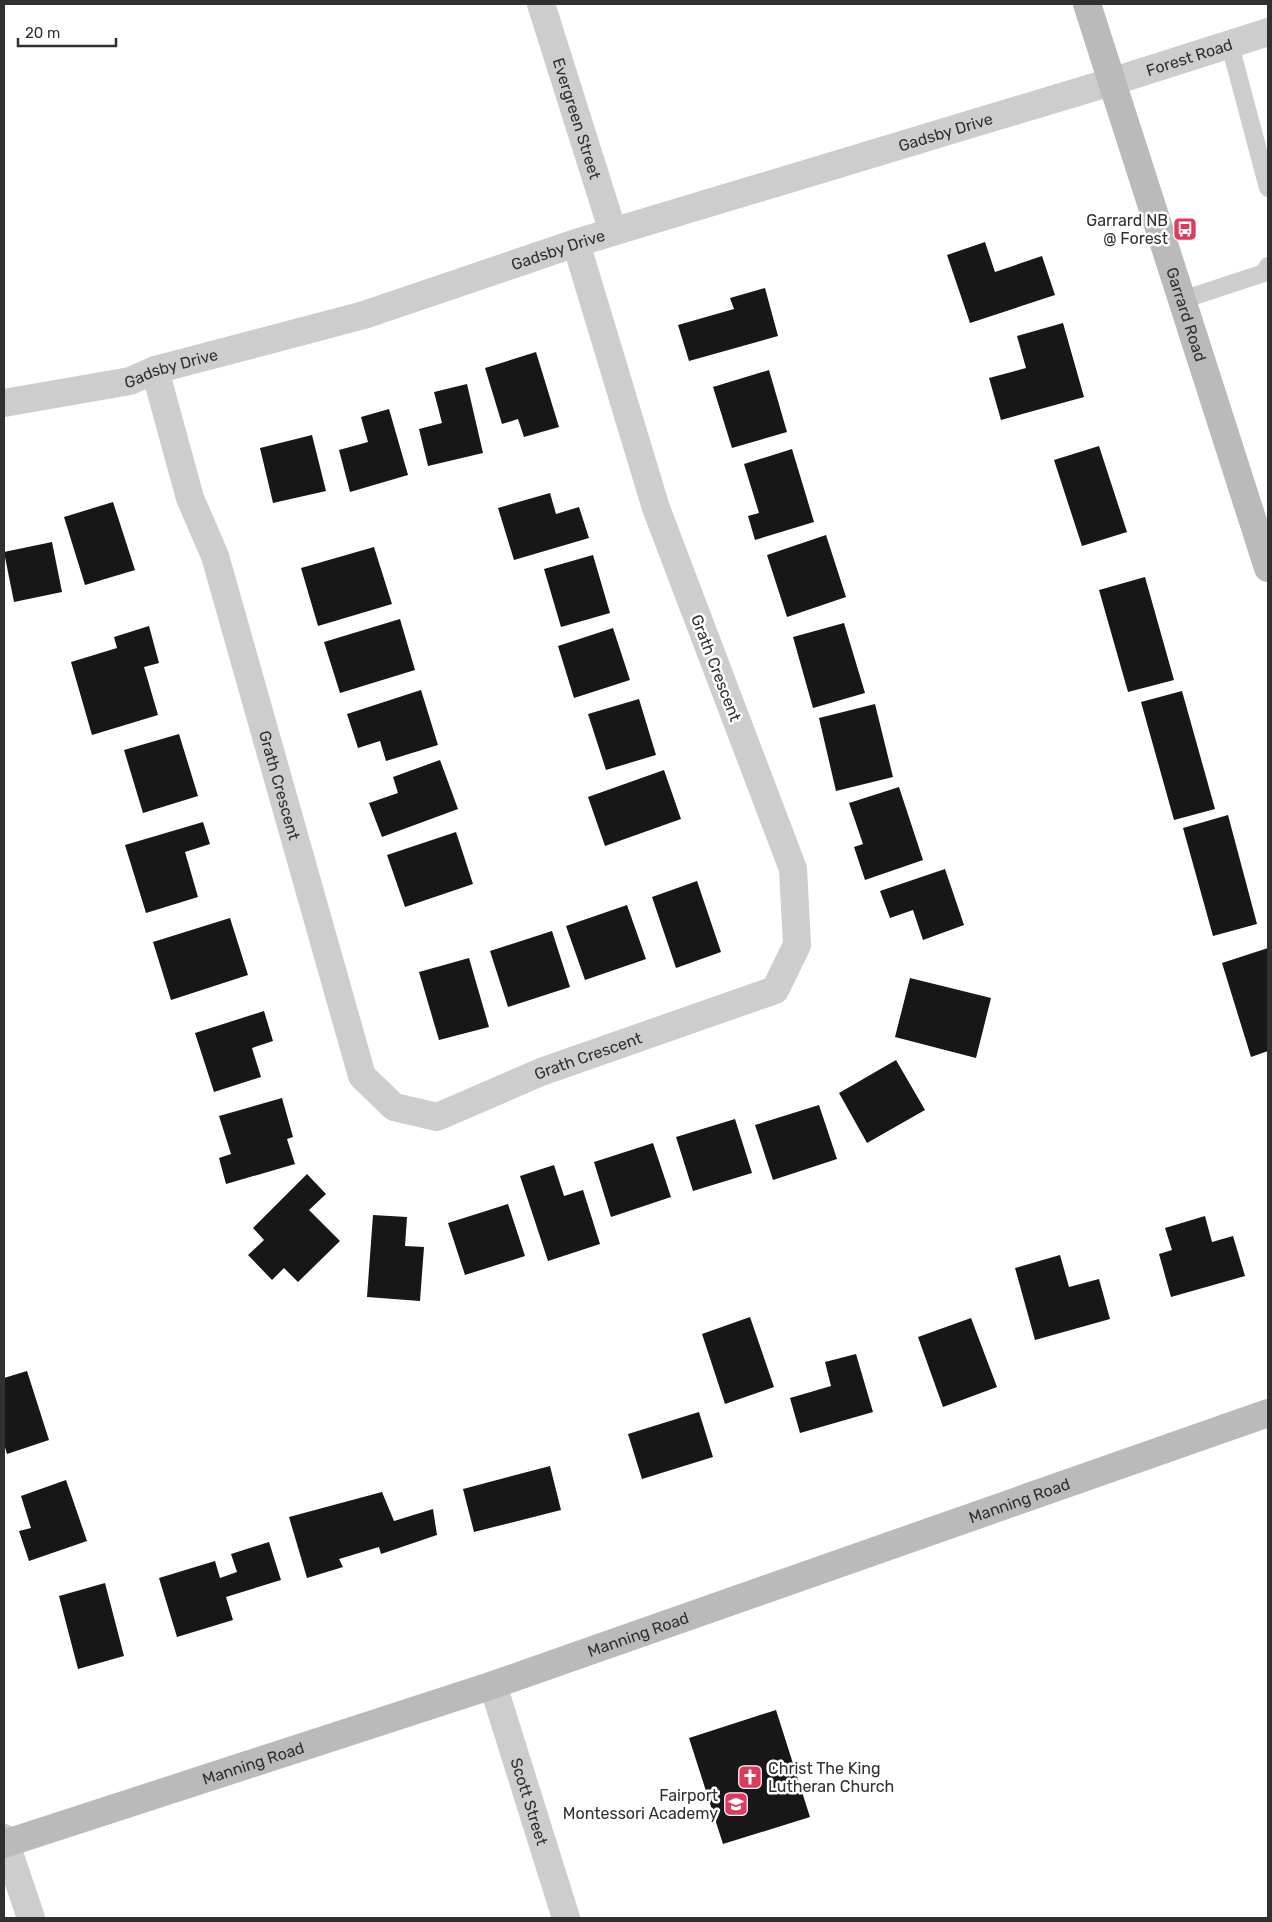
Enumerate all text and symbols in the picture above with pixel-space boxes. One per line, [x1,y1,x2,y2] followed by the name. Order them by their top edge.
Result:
[18,15,115,47] scale bar
[25,24,60,42] text: 20 m
[1144,34,1235,80] street label: Forest Road
[549,55,605,182] street label: Evergreen Street
[896,109,995,155] street label: Gadsby Drive
[1086,211,1168,248] place label: Garrard NB @ Forest
[1172,216,1198,242] bus stop icon: Garrard NB @ Forest
[509,225,607,274] street label: Gadsby Drive
[1163,265,1211,364] street label: Garrard Road
[123,344,220,391] street label: Gadsby Drive
[687,612,745,724] street label: Grath Crescent
[255,728,304,842] street label: Grath Crescent
[531,1028,644,1083] street label: Grath Crescent
[966,1474,1072,1527] street label: Manning Road
[585,1608,691,1661] street label: Manning Road
[200,1738,306,1788] street label: Manning Road
[507,1755,552,1848] street label: Scott Street
[768,1759,894,1796] place label: Christ The King Lutheran Church
[737,1764,763,1790] church icon: Christ The King Lutheran Church
[563,1786,718,1823] place label: Fairport Montessori Academy
[723,1791,749,1817] school or university icon: Fairport Montessori Academy

